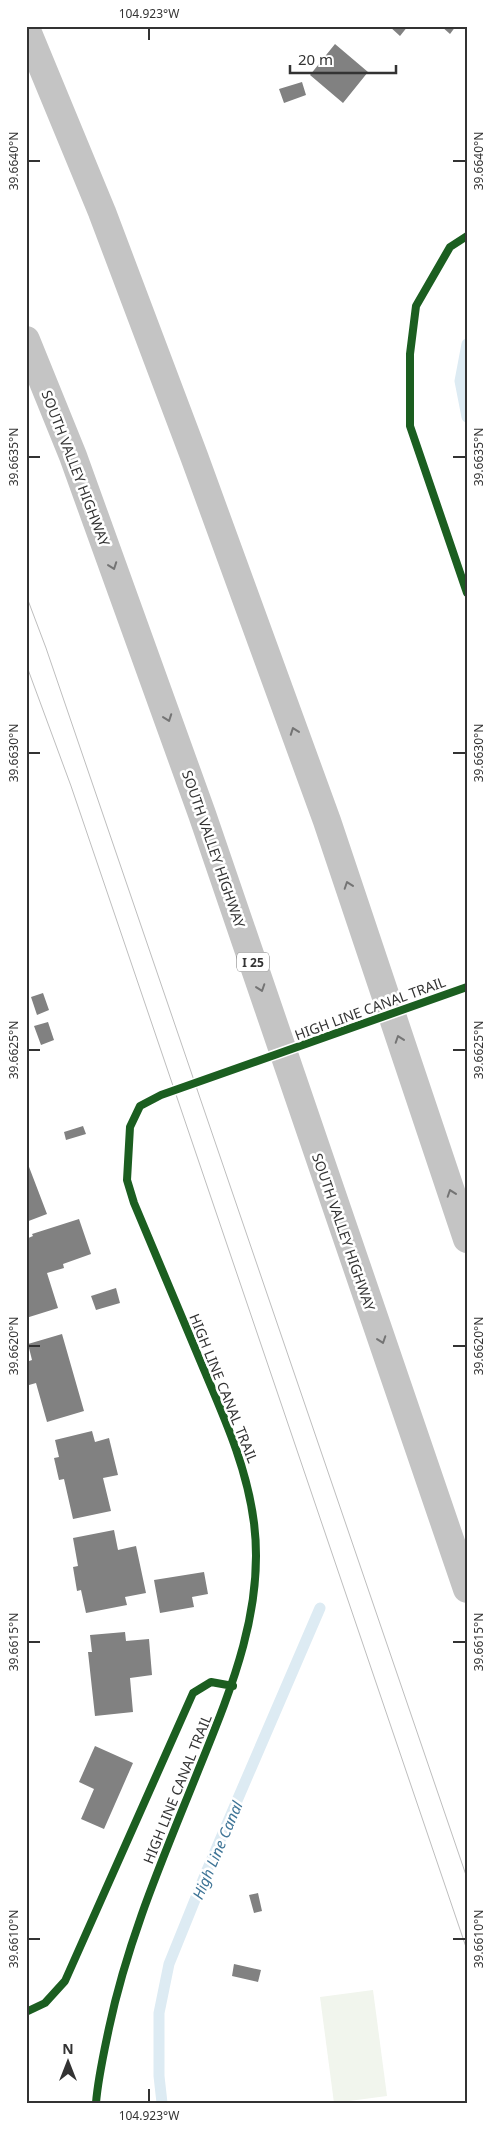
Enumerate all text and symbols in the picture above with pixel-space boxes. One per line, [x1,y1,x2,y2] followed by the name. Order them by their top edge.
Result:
[119,5,179,22] text: 104.923°W
[290,42,397,74] scale bar
[298,49,333,69] text: 20 m
[5,132,22,190] text: 39.6640°N
[470,132,487,190] text: 39.6640°N
[37,387,115,549] street label: SOUTH VALLEY HIGHWAY
[5,428,22,486] text: 39.6635°N
[470,428,487,486] text: 39.6635°N
[107,561,117,569] one-way arrow
[162,714,172,722] one-way arrow
[5,724,22,782] text: 39.6630°N
[470,724,487,782] text: 39.6630°N
[290,728,300,736] one-way arrow
[178,768,250,930] street label: SOUTH VALLEY HIGHWAY
[343,881,353,889] one-way arrow
[237,952,269,972] road number: I 25
[292,972,448,1044] street label: HIGH LINE CANAL TRAIL
[255,983,265,991] one-way arrow
[5,1021,22,1079] text: 39.6625°N
[470,1021,487,1079] text: 39.6625°N
[395,1035,405,1044] one-way arrow
[308,1151,380,1313] street label: SOUTH VALLEY HIGHWAY
[447,1189,457,1198] one-way arrow
[185,1311,263,1465] street label: HIGH LINE CANAL TRAIL
[5,1317,22,1375] text: 39.6620°N
[470,1317,487,1375] text: 39.6620°N
[376,1335,386,1344] one-way arrow
[5,1613,22,1671] text: 39.6615°N
[470,1613,487,1671] text: 39.6615°N
[138,1712,216,1866] street label: HIGH LINE CANAL TRAIL
[187,1797,247,1902] water label: High Line Canal
[5,1910,22,1968] text: 39.6610°N
[470,1910,487,1968] text: 39.6610°N
[42,2036,92,2086] north arrow
[62,2039,74,2058] text: N
[119,2107,179,2124] text: 104.923°W

